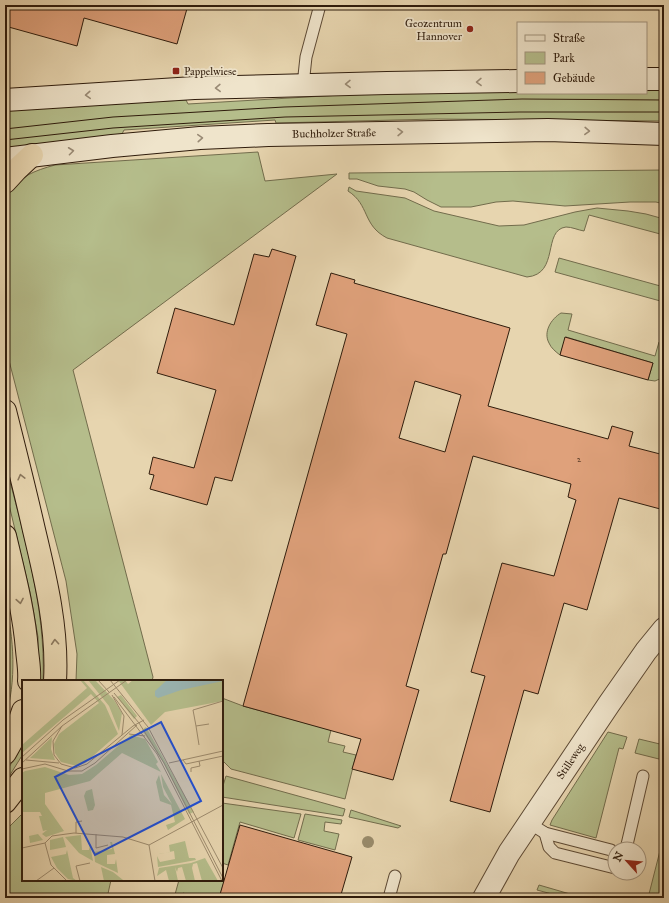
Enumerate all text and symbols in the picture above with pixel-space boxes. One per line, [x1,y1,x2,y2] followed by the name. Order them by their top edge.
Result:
[405,17,463,43] place label: Geozentrum Hannover
[517,22,647,94] legend
[465,24,475,34] marker: Geozentrum Hannover
[553,31,585,45] text: Straße
[553,51,575,65] text: Park
[184,65,237,78] place label: Pappelwiese
[171,66,181,76] marker: Pappelwiese
[553,71,595,85] text: Gebäude
[476,77,482,86] one-way arrow
[345,80,351,88] one-way arrow
[215,83,221,92] one-way arrow
[85,90,91,99] one-way arrow
[292,126,377,141] street label: Buchholzer Straße
[584,127,590,136] one-way arrow
[397,128,403,136] one-way arrow
[197,134,203,143] one-way arrow
[68,146,74,155] one-way arrow
[577,453,582,464] house number: 2
[18,474,26,481] one-way arrow
[15,598,24,604] one-way arrow
[50,639,59,645] one-way arrow
[22,680,223,881] inset map
[554,740,588,782] street label: Stilleweg
[607,841,647,881] north arrow
[611,849,627,864] text: N

